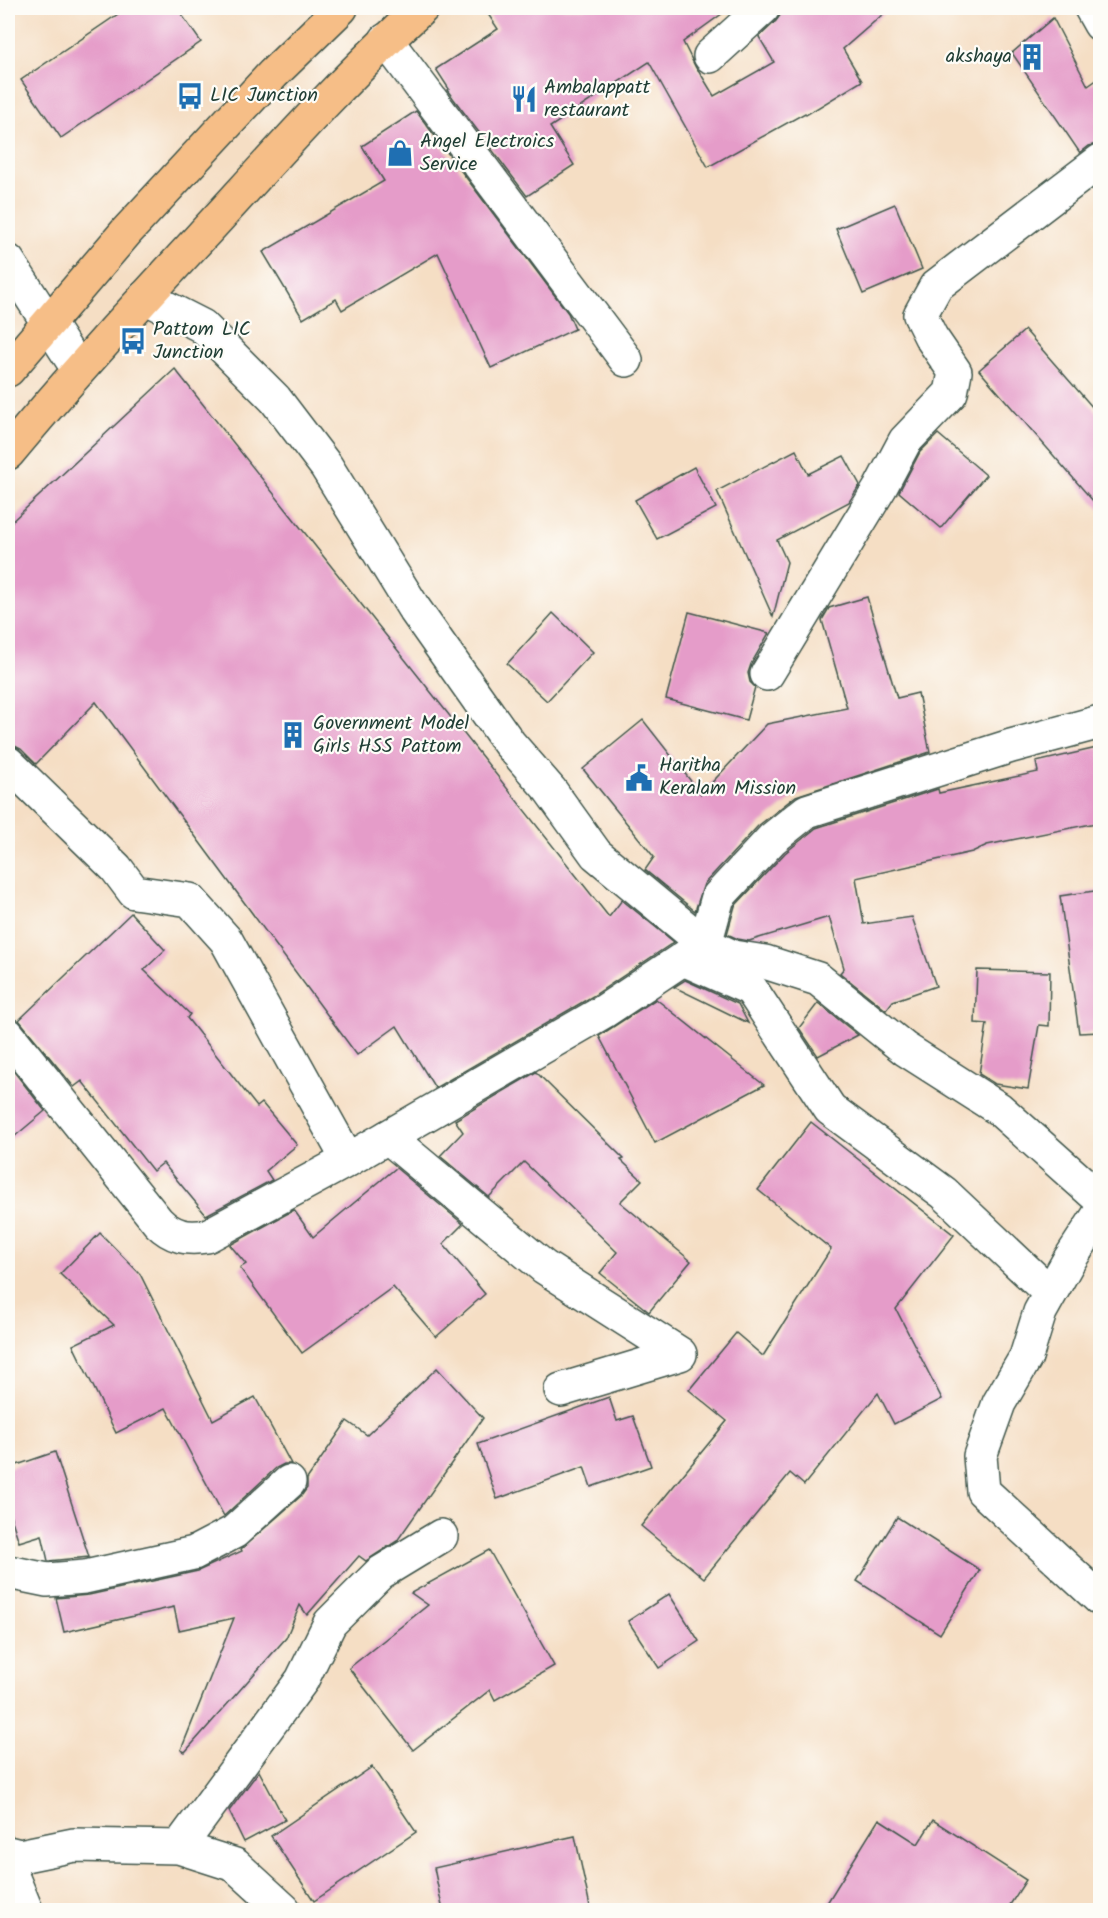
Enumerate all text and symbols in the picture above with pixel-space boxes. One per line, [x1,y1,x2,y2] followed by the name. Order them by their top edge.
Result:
[946,41,1012,73] place label: akshaya
[1017,42,1047,72] building icon: akshaya
[544,72,650,127] place label: Ambalappatt restaurant
[210,80,318,112] place label: LIC Junction
[175,81,205,111] bus stop icon: LIC Junction
[509,84,539,114] restaurant icon: Ambalappatt restaurant
[420,126,555,181] place label: Angel Electroics Service
[385,138,415,168] shop icon: Angel Electroics Service
[153,314,251,369] place label: Pattom LIC Junction
[118,326,148,356] bus stop icon: Pattom LIC Junction
[313,708,469,763] place label: Government Model Girls HSS Pattom
[278,720,308,750] building icon: Government Model Girls HSS Pattom
[659,750,796,805] place label: Haritha Keralam Mission
[624,763,654,793] public building icon: Haritha Keralam Mission

